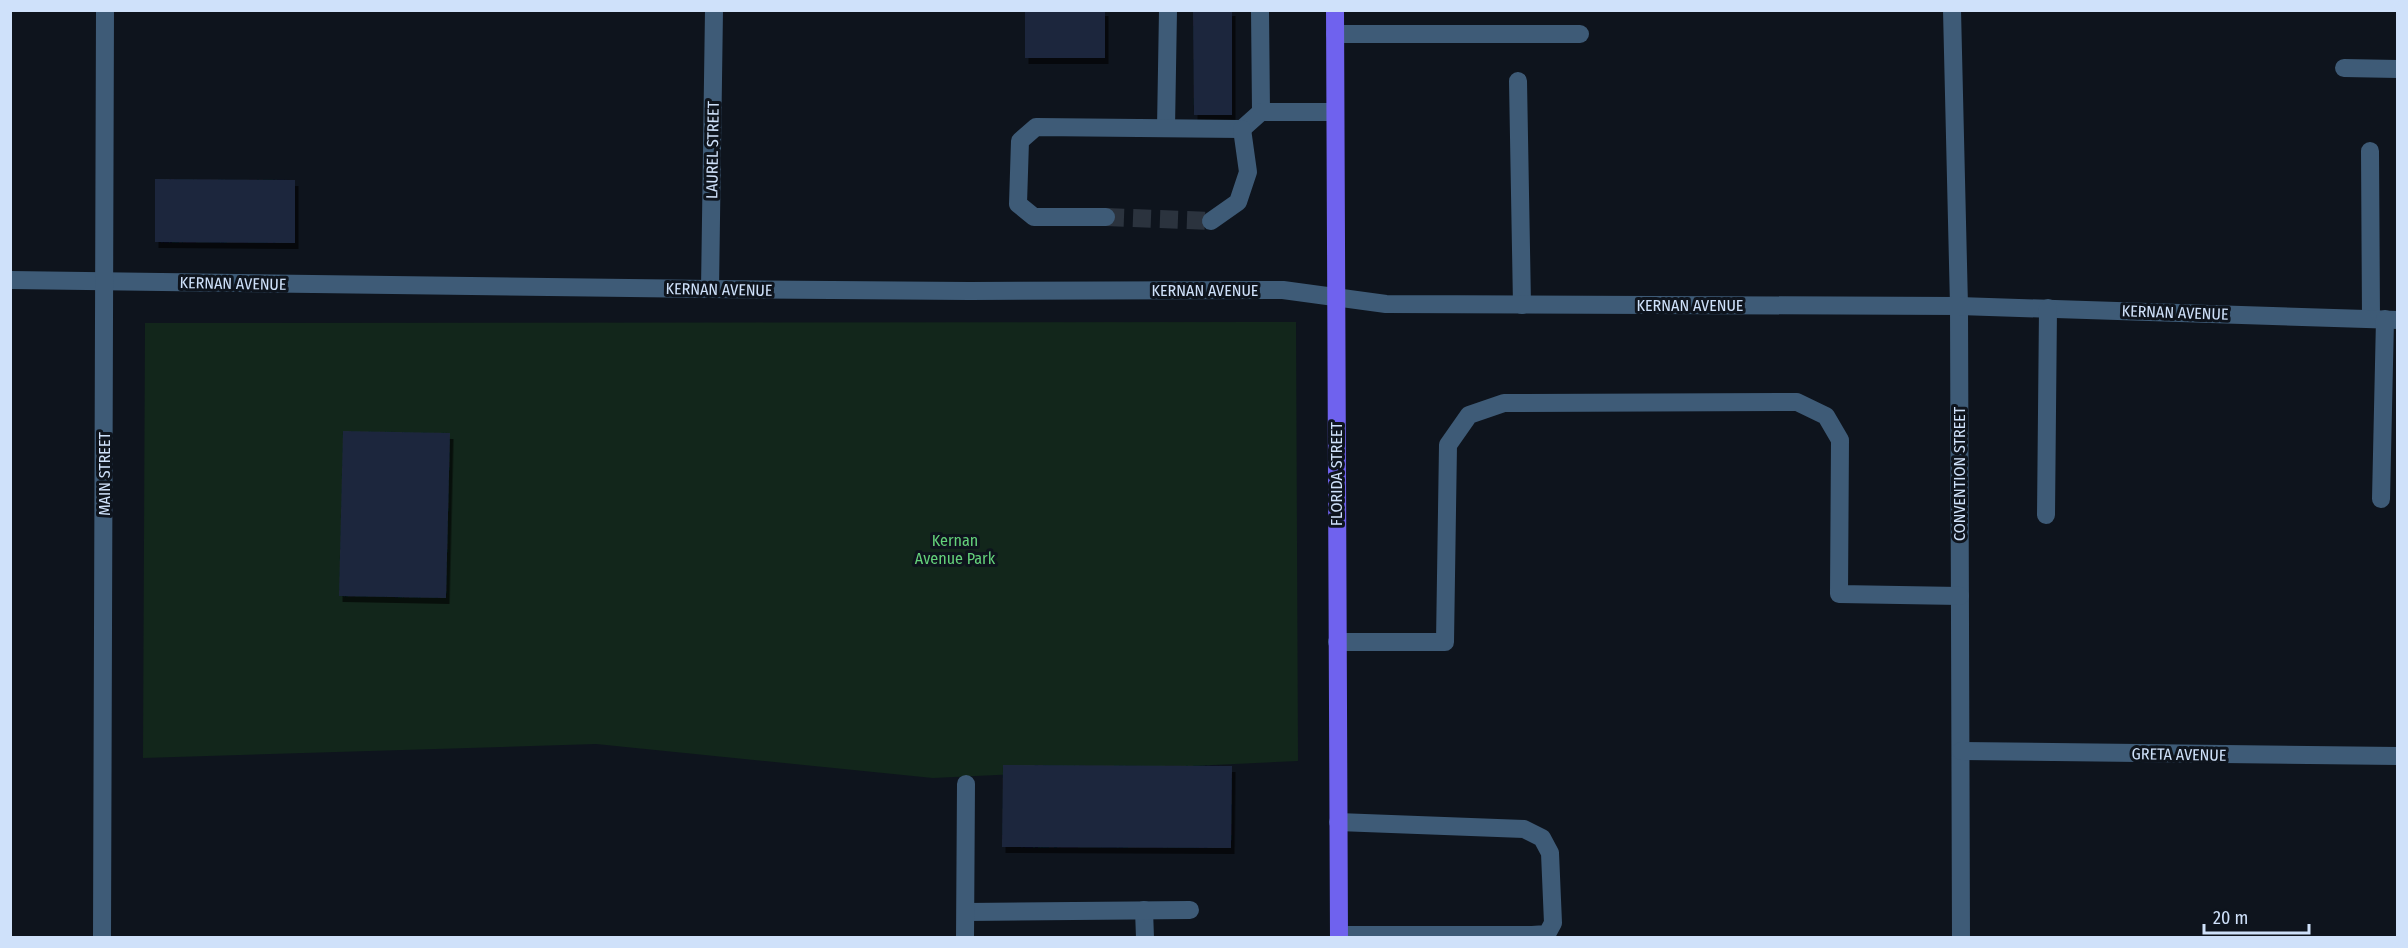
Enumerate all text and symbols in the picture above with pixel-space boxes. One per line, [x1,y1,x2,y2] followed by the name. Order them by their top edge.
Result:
[702,100,723,199] street label: LAUREL STREET
[179,273,287,294] street label: KERNAN AVENUE
[665,279,773,300] street label: KERNAN AVENUE
[1152,281,1258,300] street label: KERNAN AVENUE
[1637,296,1743,315] street label: KERNAN AVENUE
[2121,301,2229,324] street label: KERNAN AVENUE
[1950,406,1969,541] street label: CONVENTION STREET
[1327,422,1346,526] street label: FLORIDA STREET
[95,432,114,516] street label: MAIN STREET
[915,531,996,568] park label: Kernan Avenue Park
[2132,744,2226,765] street label: GRETA AVENUE
[2204,897,2309,935] scale bar
[2213,907,2248,929] text: 20 m

